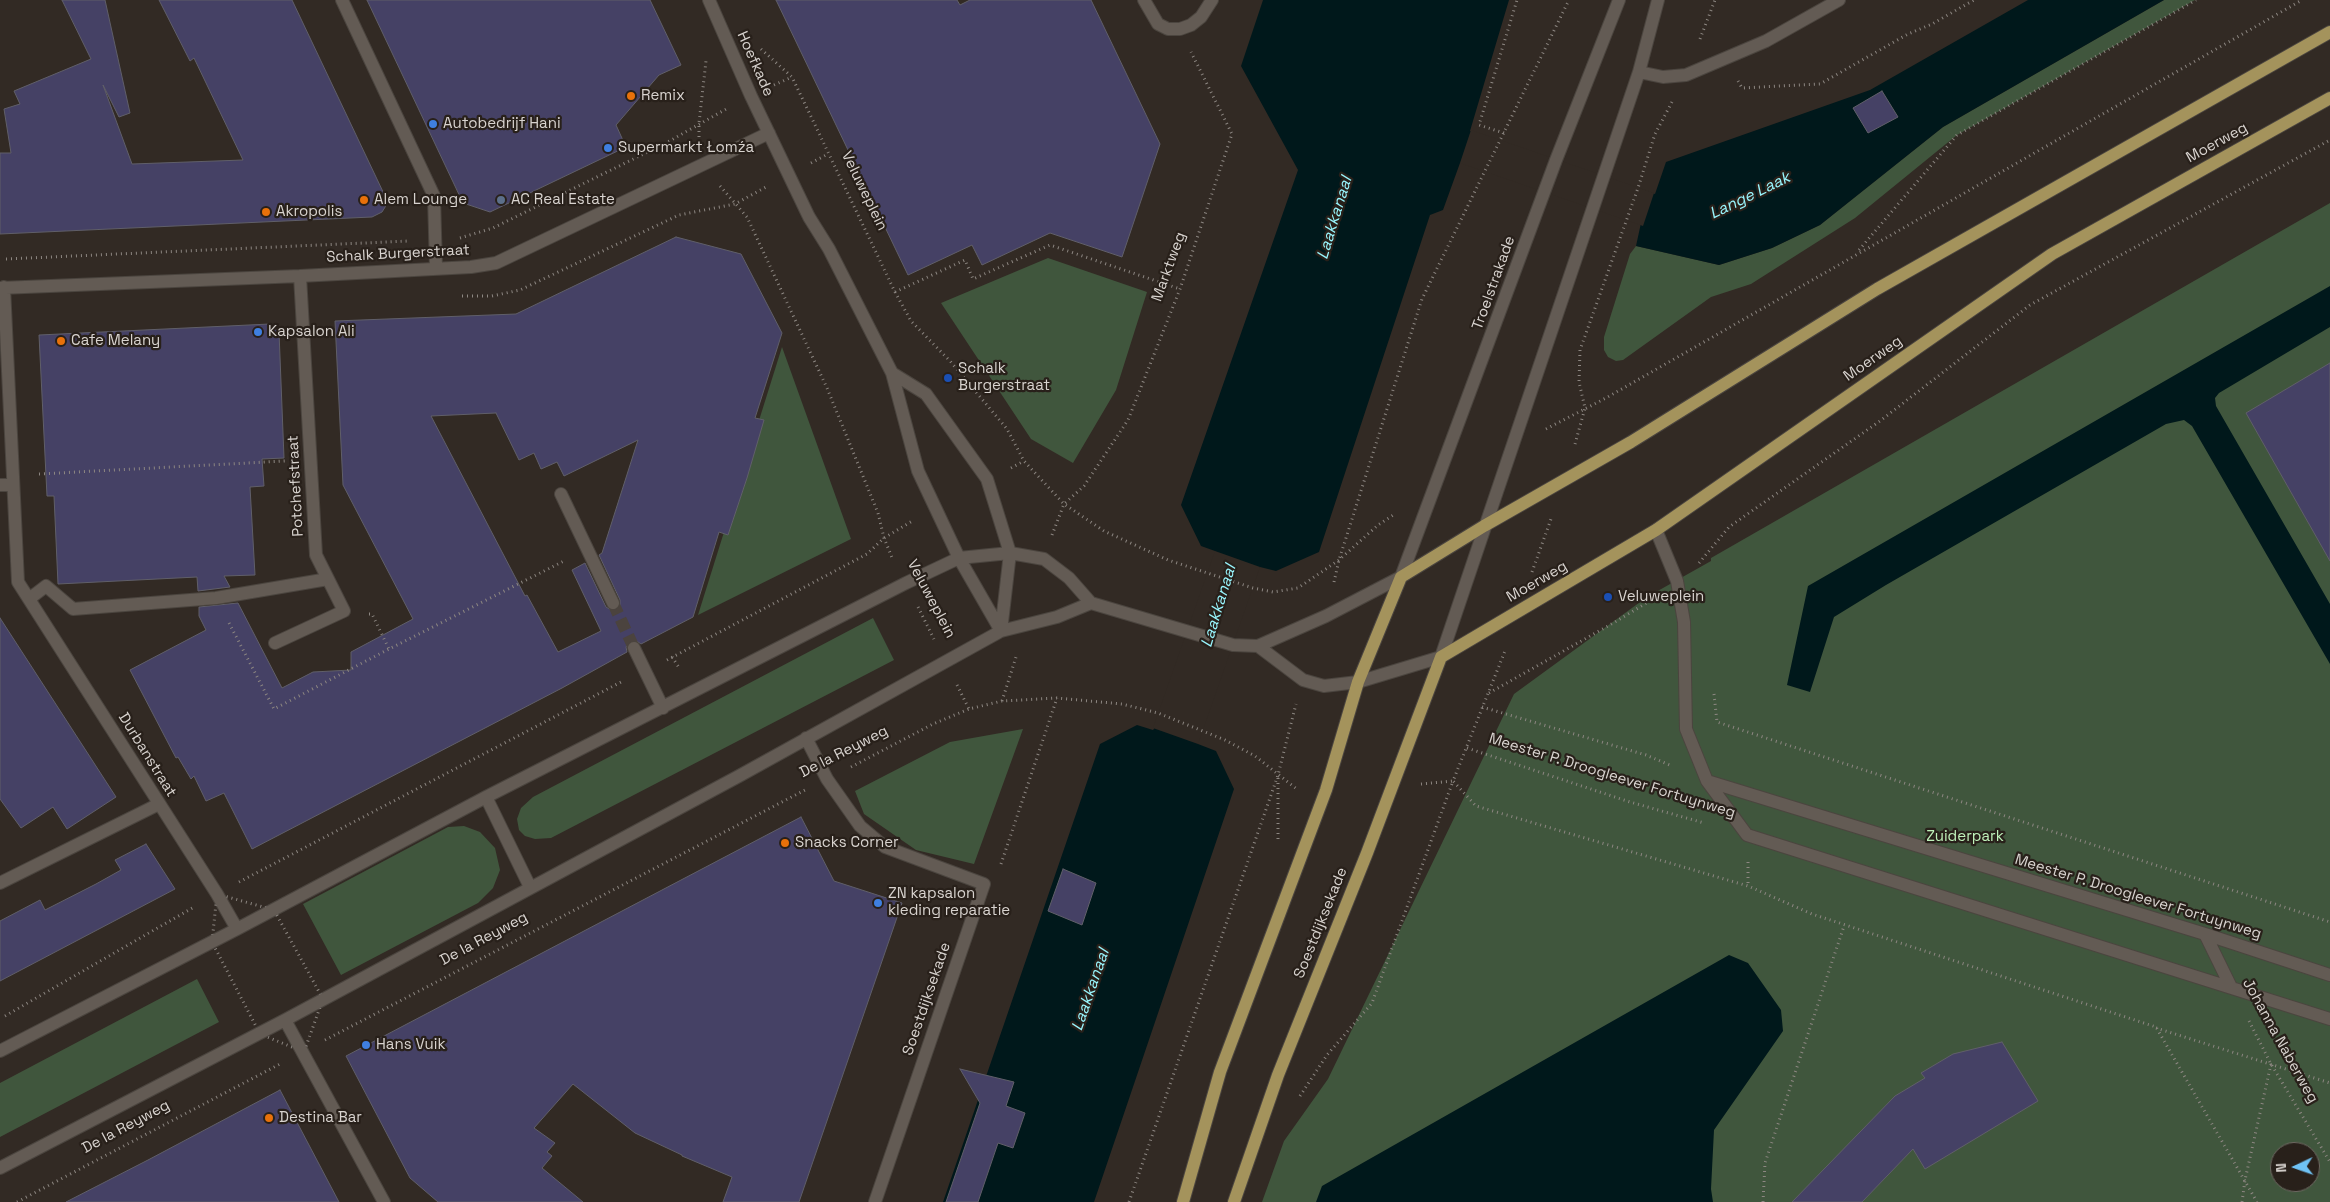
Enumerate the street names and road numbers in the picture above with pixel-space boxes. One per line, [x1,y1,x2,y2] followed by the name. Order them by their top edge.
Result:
[733,29,777,99] street label: Hoefkade
[2183,119,2251,167] street label: Moerweg
[837,148,891,234] street label: Veluweplein
[1148,230,1190,304] street label: Marktweg
[1469,234,1519,332] street label: Troelstrakade
[326,241,470,267] street label: Schalk Burgerstraat
[1840,332,1906,386] street label: Moerweg
[284,435,308,537] street label: Potchefstraat
[903,557,959,641] street label: Veluweplein
[1503,557,1571,607] street label: Moerweg
[114,710,180,800] street label: Durbanstraat
[797,722,891,782] street label: De la Reyweg
[1486,730,1738,822] street label: Meester P. Droogleever Fortuynweg
[2012,851,2264,943] street label: Meester P. Droogleever Fortuynweg
[1291,865,1351,981] street label: Soestdijksekade
[437,908,531,970] street label: De la Reyweg
[899,940,955,1058] street label: Soestdijksekade
[2238,976,2322,1106] street label: Johanna Naberweg
[79,1096,173,1158] street label: De la Reyweg

